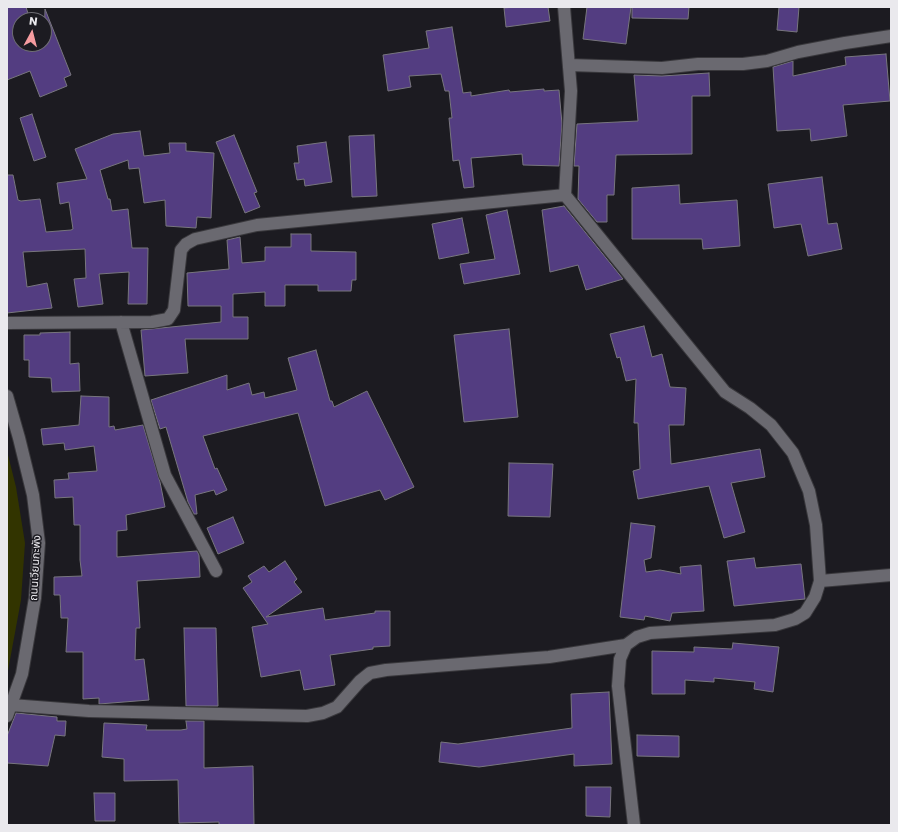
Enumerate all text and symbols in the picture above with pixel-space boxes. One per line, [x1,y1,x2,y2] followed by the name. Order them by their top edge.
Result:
[12,12,52,52] north arrow
[28,13,38,30] text: N
[28,535,44,601] street label: ถนนเวียนกะพัง

